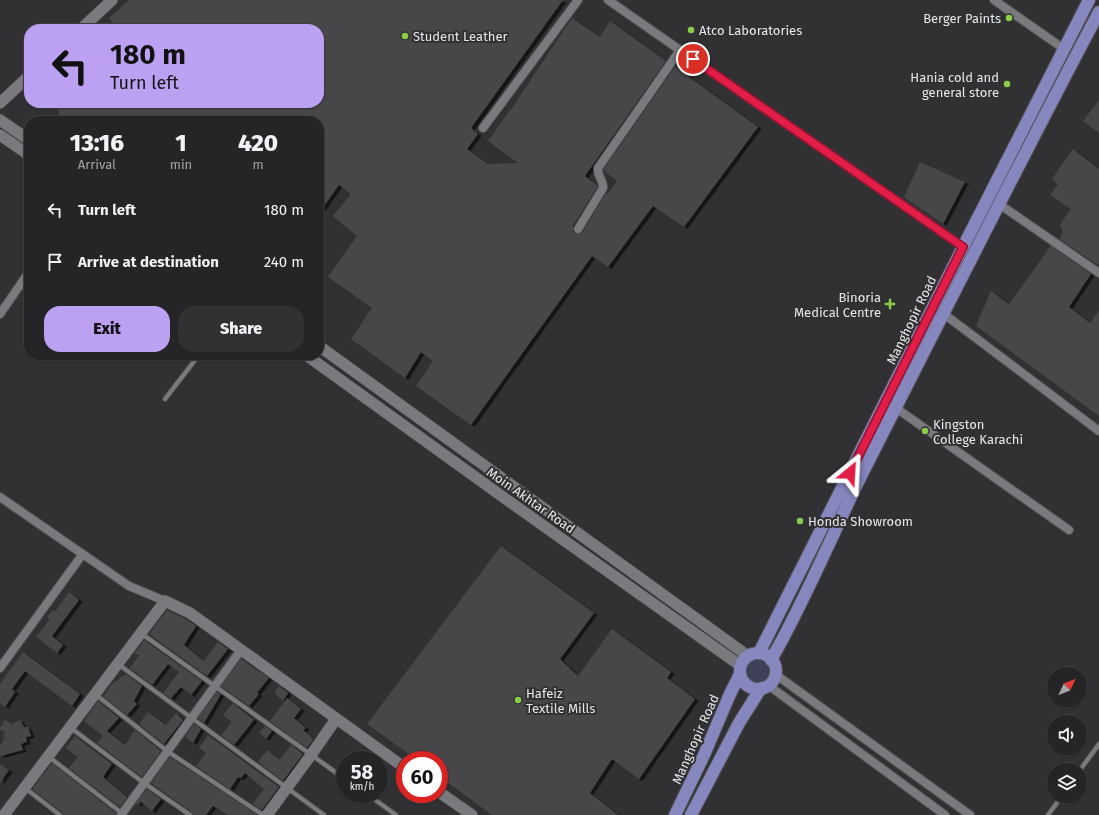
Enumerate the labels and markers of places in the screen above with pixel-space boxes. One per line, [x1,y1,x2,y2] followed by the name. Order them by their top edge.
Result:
[923,11,1001,26] place label: Berger Paints
[1004,13,1014,23] marker: Berger Paints
[699,23,802,38] place label: Atco Laboratories
[686,25,696,35] marker: Atco Laboratories
[413,29,508,44] place label: Student Leather
[400,31,410,41] marker: Student Leather
[676,42,710,76] pin
[910,70,999,100] place label: Hania cold and general store
[1002,79,1012,89] marker: Hania cold and general store
[794,290,881,320] place label: Binoria Medical Centre
[884,298,896,310] marker: Binoria Medical Centre
[933,417,1023,447] place label: Kingston College Karachi
[920,426,930,436] marker: Kingston College Karachi
[808,514,913,529] place label: Honda Showroom
[795,516,805,526] marker: Honda Showroom
[526,686,595,716] place label: Hafeiz Textile Mills
[513,695,523,705] marker: Hafeiz Textile Mills

